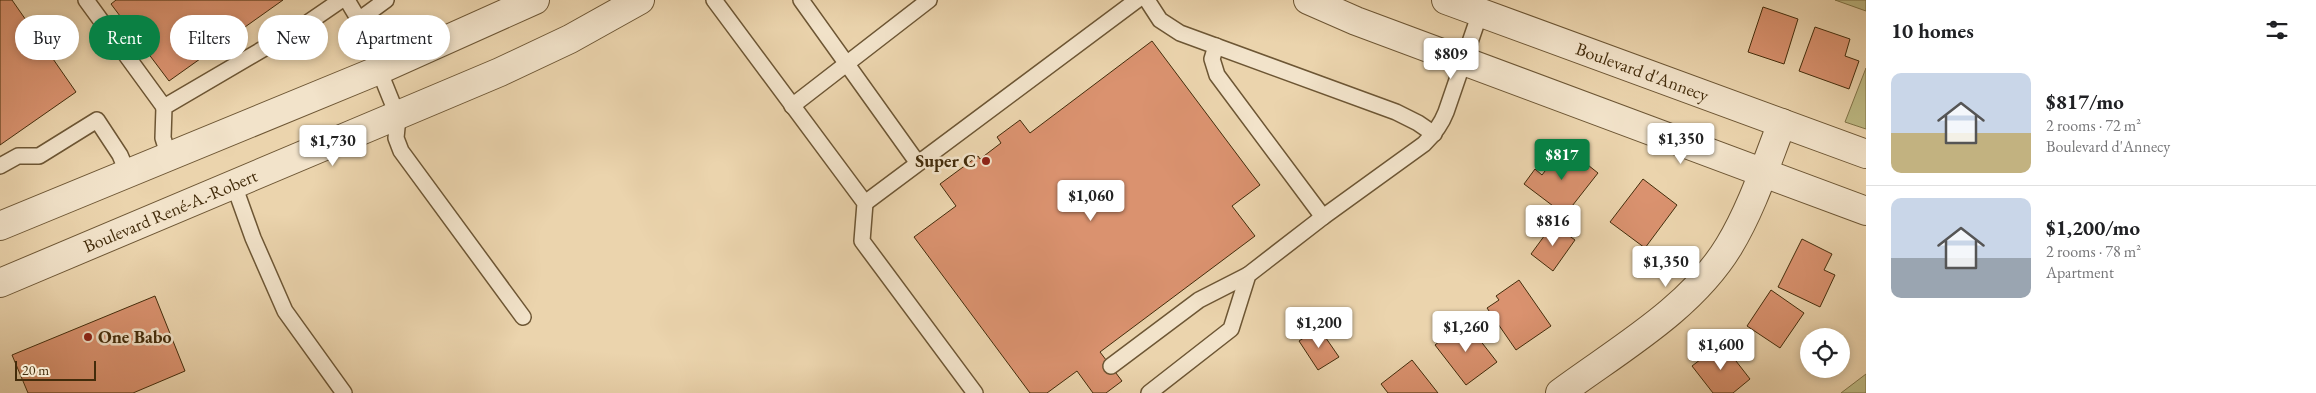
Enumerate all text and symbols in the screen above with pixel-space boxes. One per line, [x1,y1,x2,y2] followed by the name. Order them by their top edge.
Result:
[15,15,79,60] chip: Buy
[89,15,160,60] chip: Rent
[170,15,248,60] chip: Filters
[258,15,328,60] chip: New
[338,15,450,60] chip: Apartment
[2263,16,2291,44] icon: filters
[1891,17,1974,44] text: 10 homes
[1573,37,1712,106] street label: Boulevard d'Annecy
[1421,38,1481,80] pin: $809
[1435,43,1467,64] text: $809
[2046,88,2124,115] text: $817/mo
[1931,93,1991,153] icon: home
[2046,115,2141,136] text: 2 rooms · 72 m²
[1640,122,1722,165] pin: $1,350
[292,124,374,167] pin: $1,730
[1658,128,1704,149] text: $1,350
[310,130,356,151] text: $1,730
[2046,136,2170,157] text: Boulevard d'Annecy
[1532,138,1592,181] pin: $817
[1546,144,1578,165] text: $817
[915,149,976,172] place label: Super C
[980,155,992,167] marker: Super C
[80,164,261,257] street label: Boulevard René-A.-Robert
[1050,180,1132,222] pin: $1,060
[1068,185,1114,206] text: $1,060
[1523,204,1583,247] pin: $816
[1537,210,1569,231] text: $816
[2046,214,2140,241] text: $1,200/mo
[1931,218,1991,278] icon: home
[2046,241,2141,262] text: 2 rooms · 78 m²
[1625,246,1707,288] pin: $1,350
[1643,251,1689,272] text: $1,350
[2046,262,2114,283] text: Apartment
[1278,306,1360,349] pin: $1,200
[1425,310,1507,353] pin: $1,260
[1296,312,1342,333] text: $1,200
[1443,316,1489,337] text: $1,260
[98,325,172,348] place label: One Babo
[1680,328,1762,371] pin: $1,600
[1800,328,1850,378] map controls
[1800,328,1850,378] button: locate
[82,331,94,343] marker: One Babo
[1698,334,1744,355] text: $1,600
[15,358,96,381] scale bar
[22,361,49,379] text: 20 m

